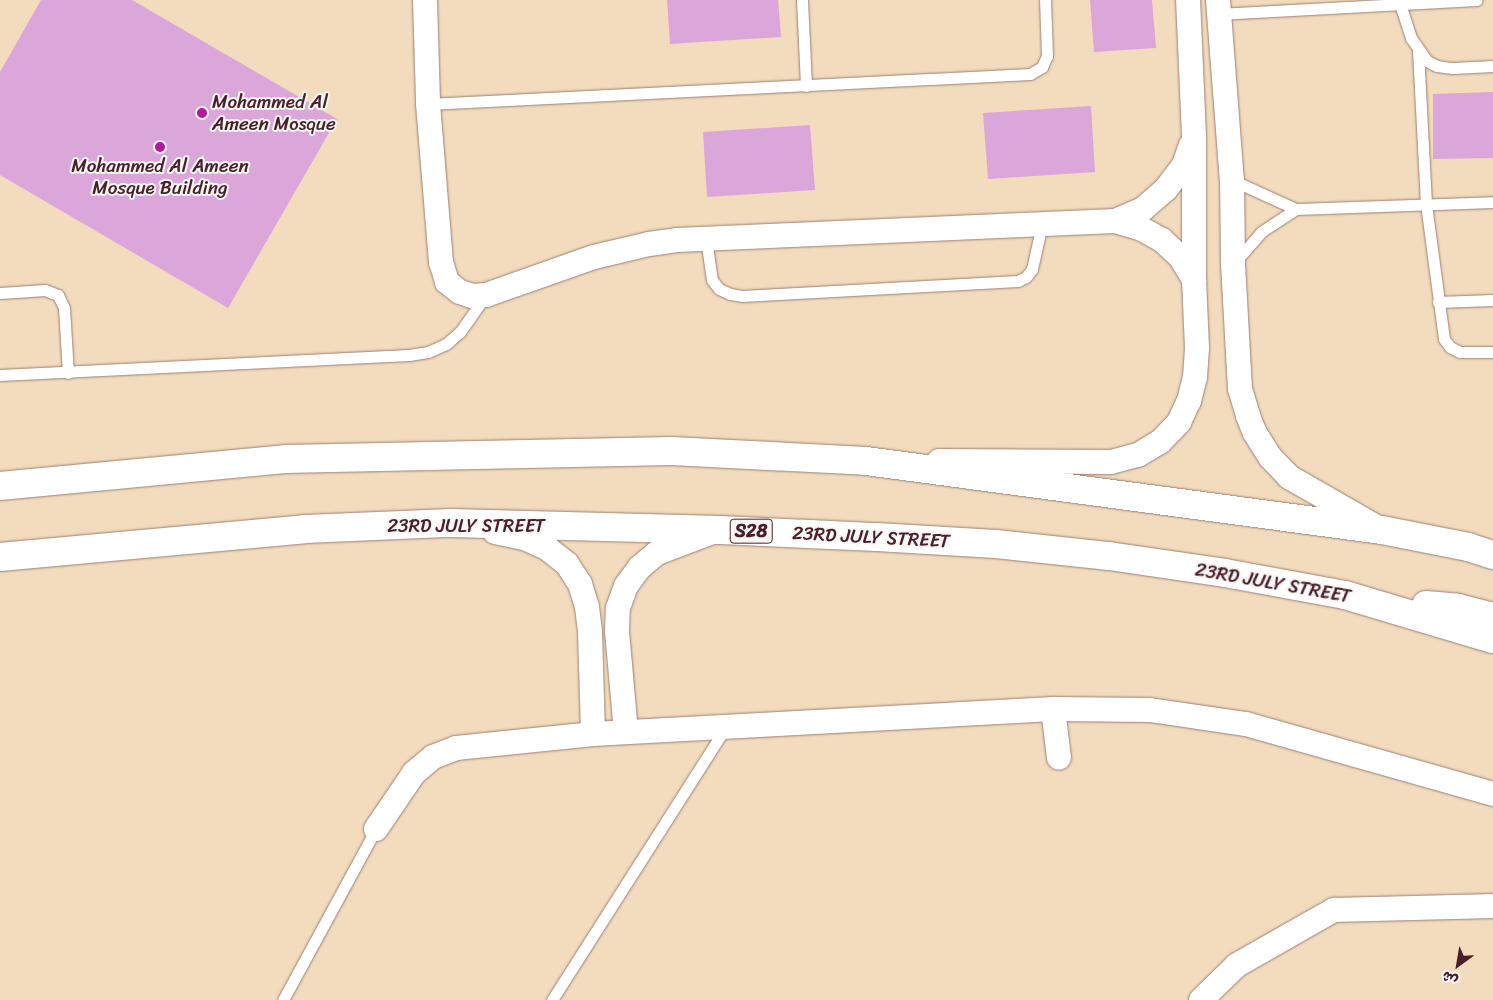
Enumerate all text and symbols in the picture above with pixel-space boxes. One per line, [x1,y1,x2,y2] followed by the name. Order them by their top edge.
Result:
[212,91,336,135] place label: Mohammed Al Ameen Mosque
[196,107,208,119] marker: Mohammed Al Ameen Mosque
[154,141,166,153] marker: Mohammed Al Ameen Mosque Building
[71,155,249,199] place label: Mohammed Al Ameen Mosque Building
[386,515,546,537] street label: 23RD JULY STREET
[728,516,774,546] road number: S28
[791,521,951,553] street label: 23RD JULY STREET
[1192,558,1354,608] street label: 23RD JULY STREET
[1433,940,1483,990] north arrow
[1437,963,1463,993] text: ش

